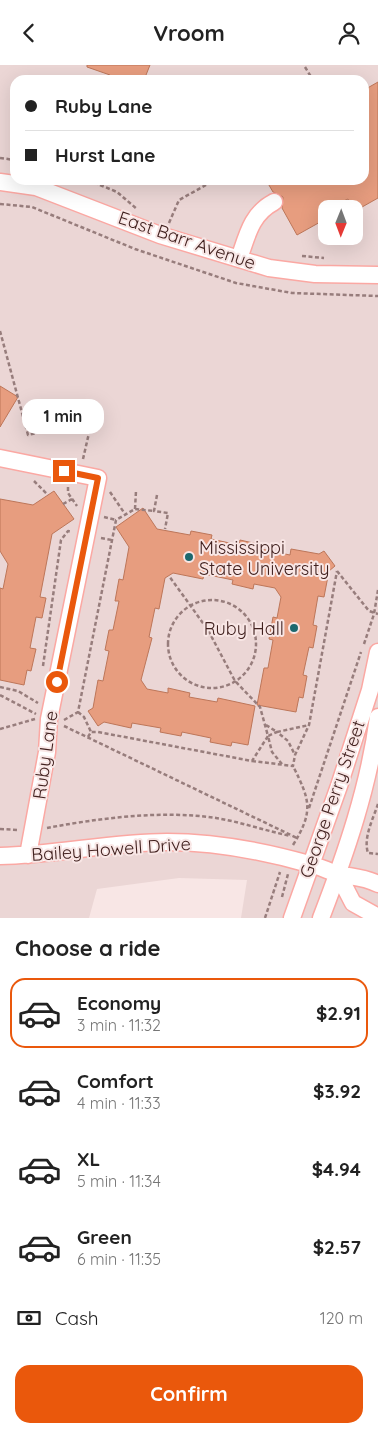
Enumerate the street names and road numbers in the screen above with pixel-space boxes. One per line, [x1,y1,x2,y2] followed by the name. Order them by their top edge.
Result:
[115,206,259,274] street label: East Barr Avenue
[27,709,63,801] street label: Ruby Lane
[294,717,370,881] street label: George Perry Street
[31,832,191,866] street label: Bailey Howell Drive

